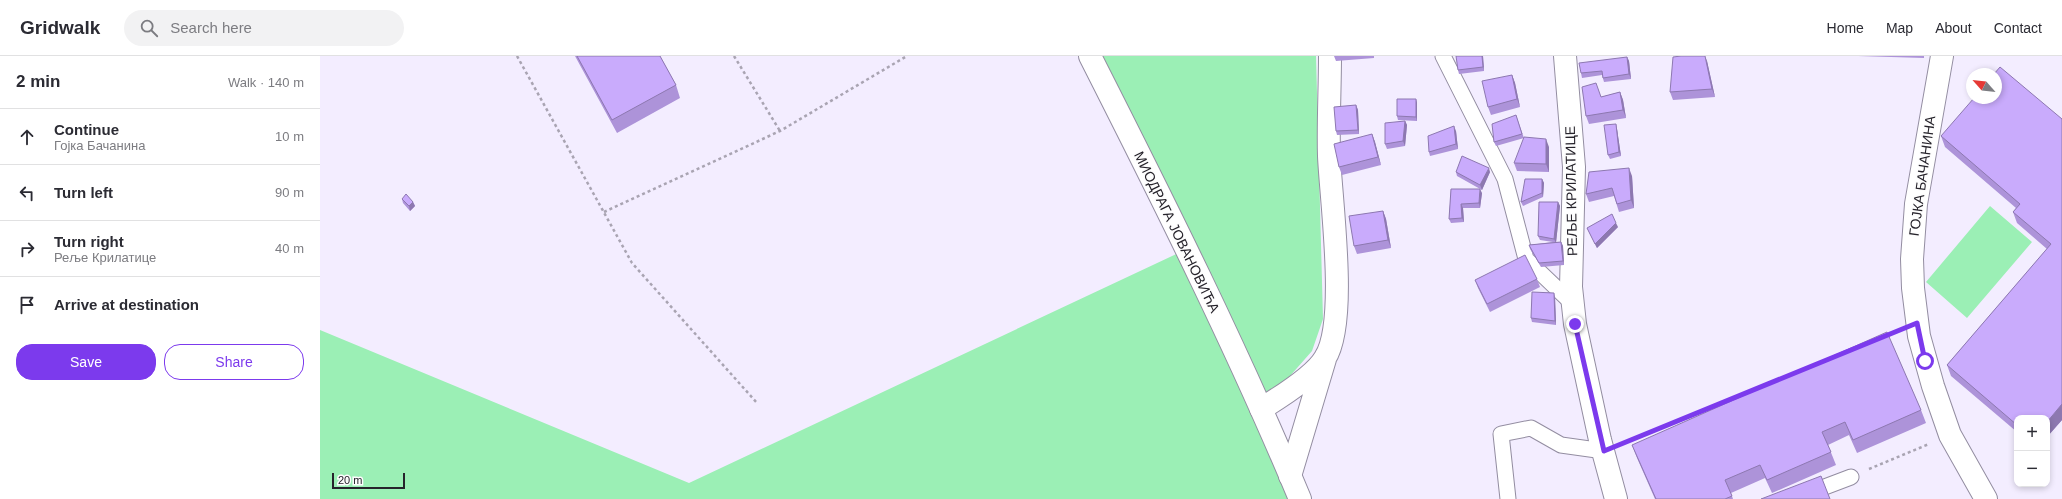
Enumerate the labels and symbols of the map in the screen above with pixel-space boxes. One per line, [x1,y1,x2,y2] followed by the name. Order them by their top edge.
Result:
[1966,68,2002,104] north arrow
[1906,114,1938,237] street label: ГОЈКА БАЧАНИНА
[1562,126,1580,256] street label: РЕЉЕ КРИЛАТИЦЕ
[1131,149,1223,316] street label: МИОДРАГА ЈОВАНОВИЋА
[1566,315,1584,333] route end
[1916,352,1934,370] route start
[332,471,405,490] scale bar

